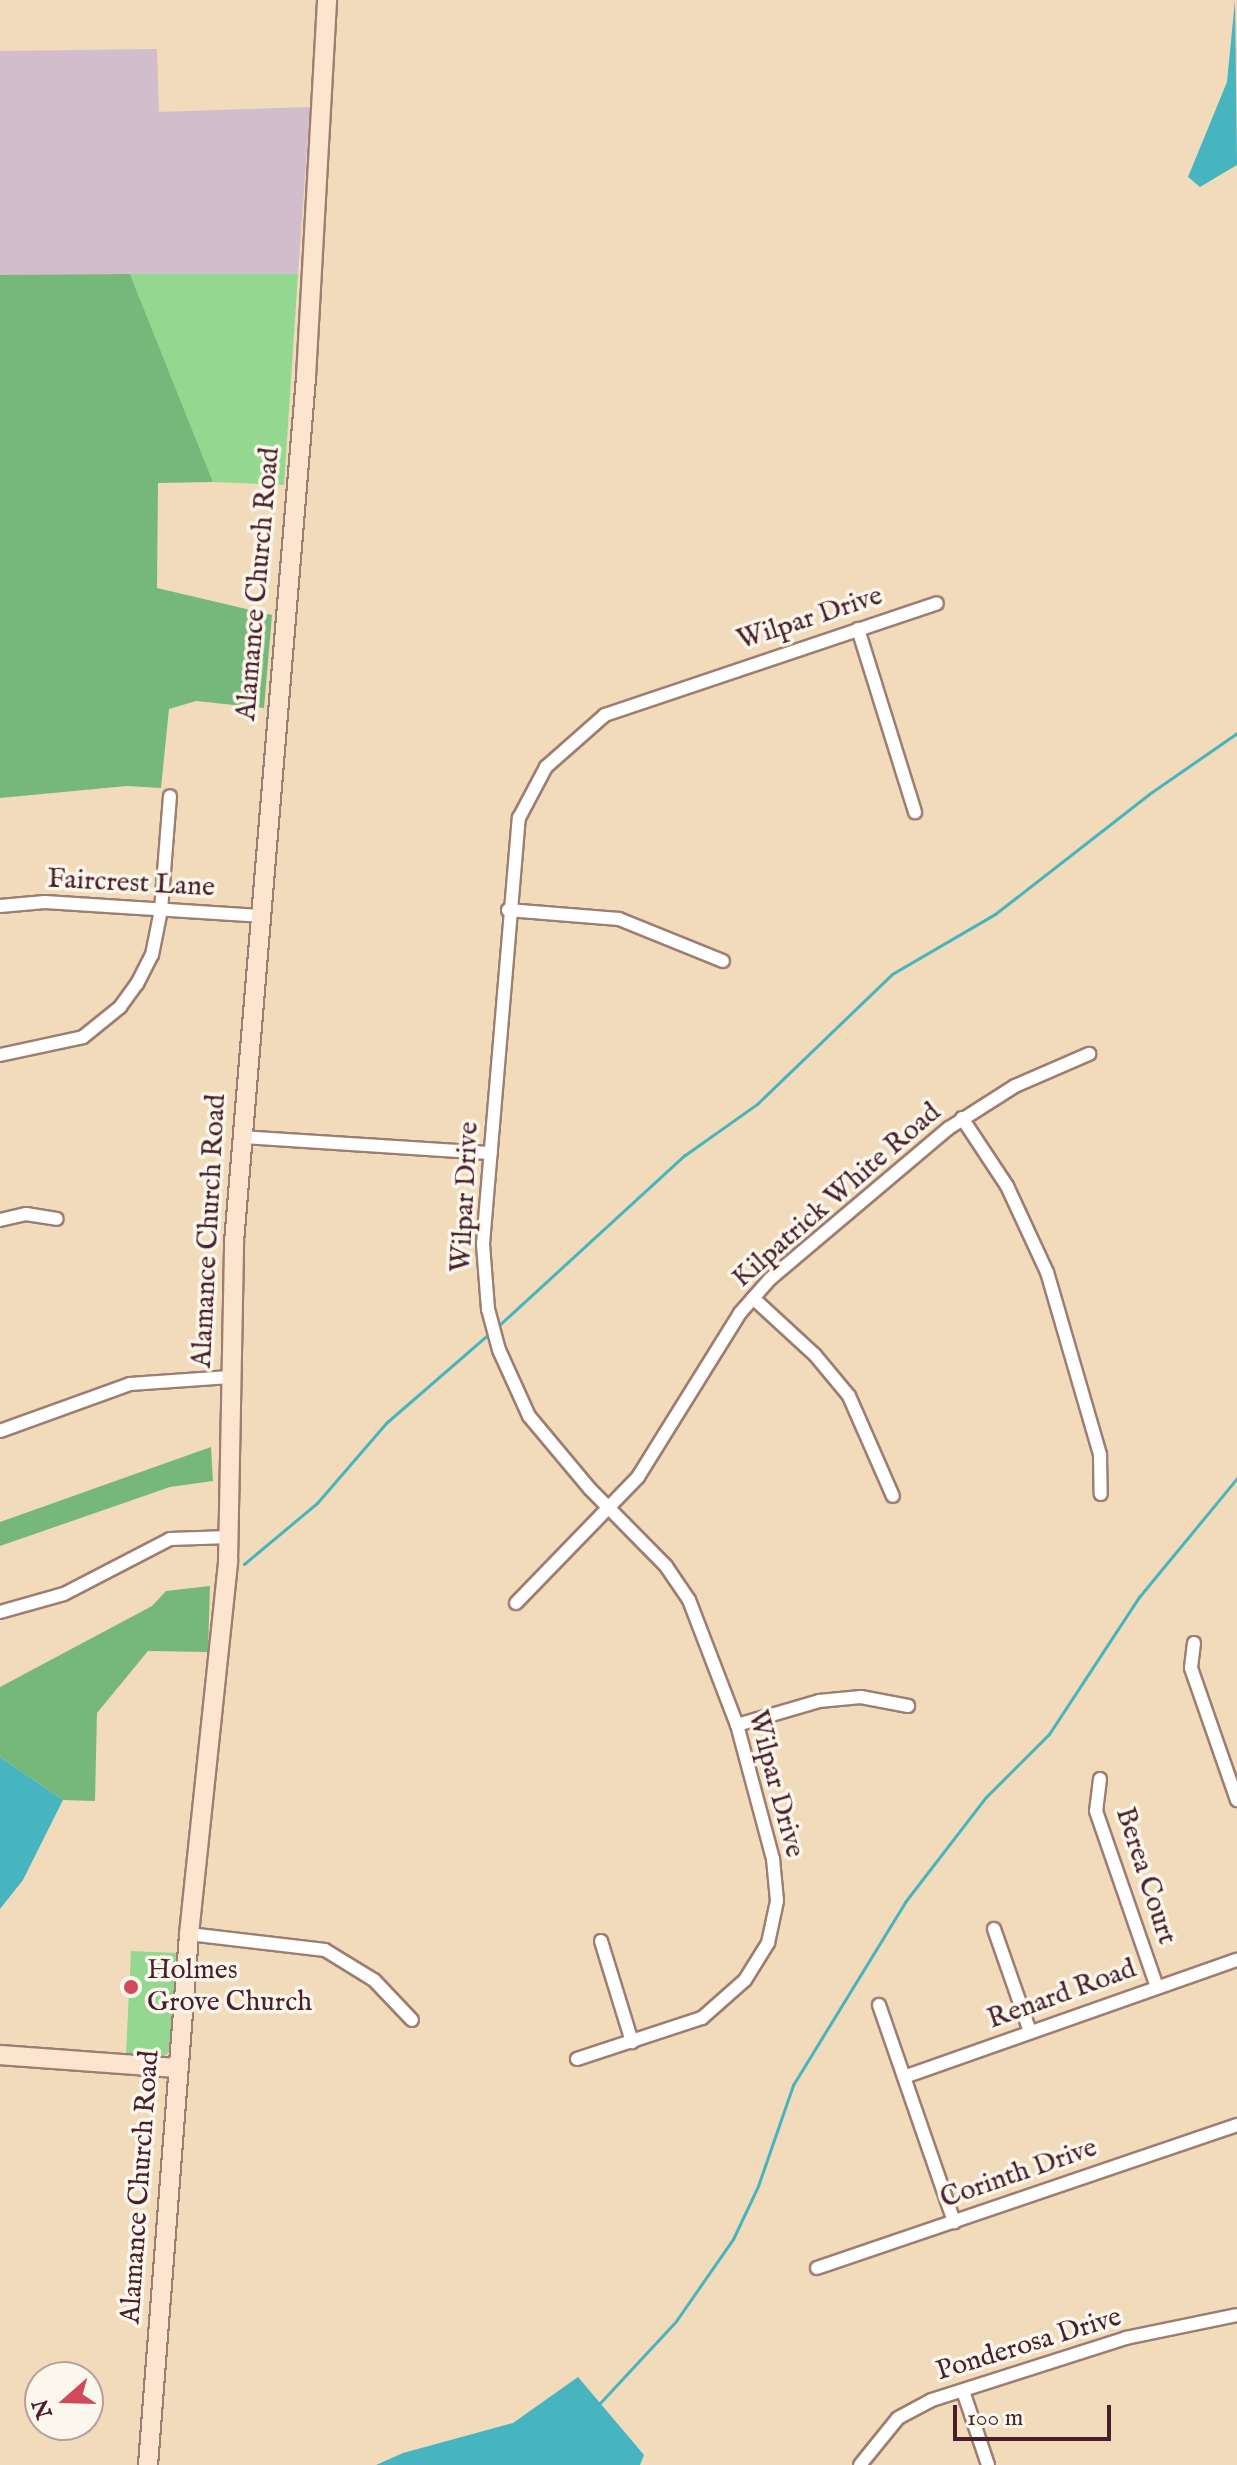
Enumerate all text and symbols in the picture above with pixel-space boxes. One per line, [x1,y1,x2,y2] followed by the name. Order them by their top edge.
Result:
[230,446,288,722] street label: Alamance Church Road
[733,580,887,658] street label: Wilpar Drive
[46,863,216,905] street label: Faircrest Lane
[186,1093,234,1369] street label: Alamance Church Road
[726,1096,948,1296] street label: Kilpatrick White Road
[445,1121,487,1273] street label: Wilpar Drive
[739,1707,811,1861] street label: Wilpar Drive
[1107,1803,1183,1949] street label: Berea Court
[983,1953,1141,2037] street label: Renard Road
[147,1954,312,2020] place label: Holmes Grove Church
[122,1978,140,1996] marker: Holmes Grove Church
[115,2049,167,2325] street label: Alamance Church Road
[936,2132,1102,2216] street label: Corinth Drive
[932,2301,1126,2389] street label: Ponderosa Drive
[24,2361,104,2441] north arrow
[957,2389,1115,2439] scale bar
[27,2395,60,2422] text: N
[967,2403,1023,2434] text: 100 m

